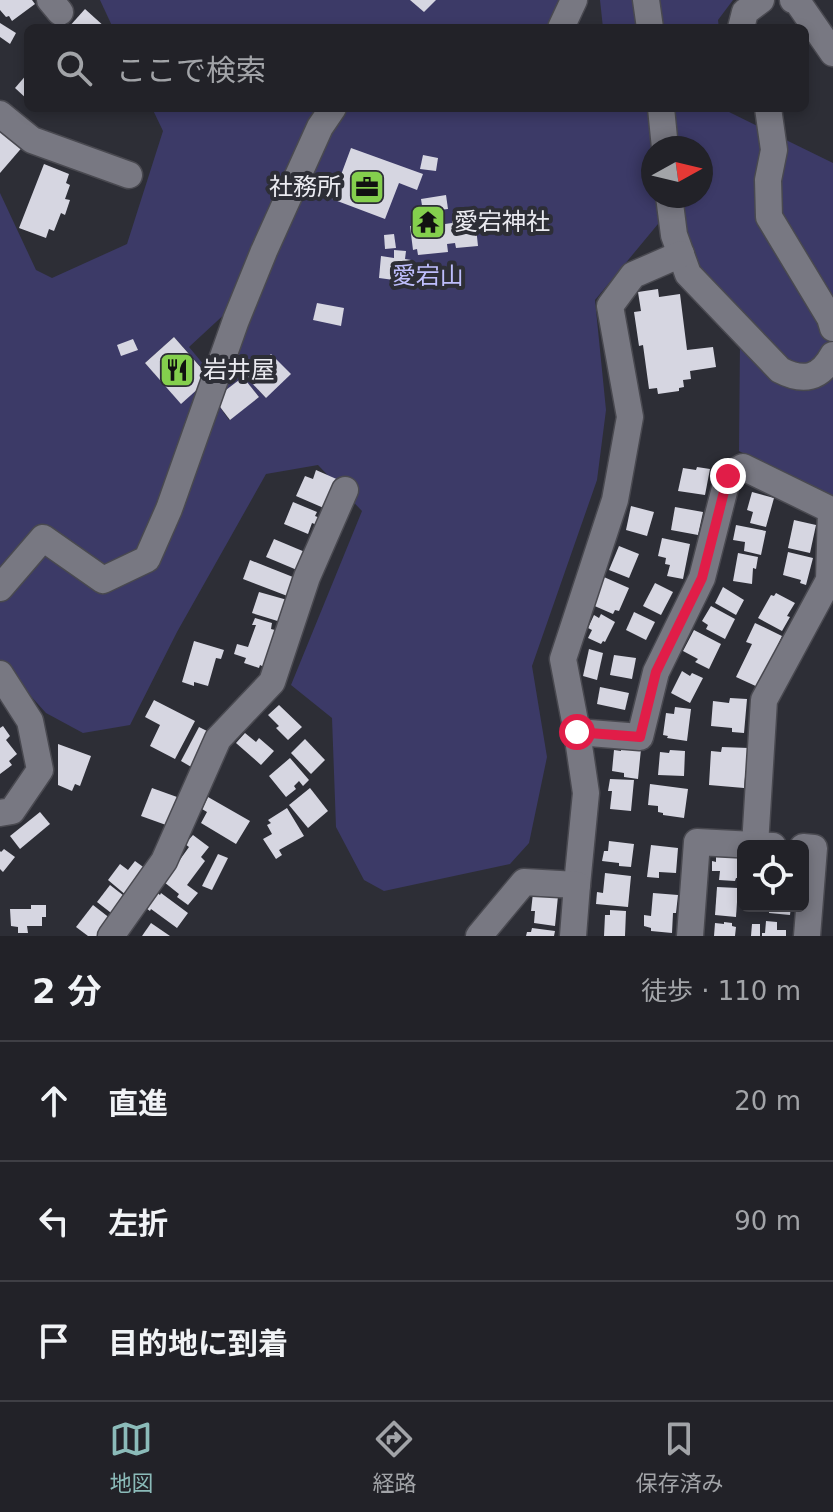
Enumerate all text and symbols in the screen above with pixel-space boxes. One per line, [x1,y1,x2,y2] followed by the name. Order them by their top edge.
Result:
[24,24,809,112] search box
[52,46,96,90] icon: search
[116,53,266,88] text: ここで検索
[641,136,713,208] north arrow
[348,168,386,206] office icon: 社務所
[269,173,341,201] place label: 社務所
[409,203,447,241] temple icon: 愛宕神社
[454,208,550,236] place label: 愛宕神社
[392,262,464,290] park label: 愛宕山
[158,351,196,389] restaurant icon: 岩井屋
[203,356,275,384] place label: 岩井屋
[710,458,746,494] route end
[559,714,595,750] route start
[737,840,809,912] map controls
[737,840,809,912] button: locate
[32,971,102,1011] text: 2 分
[641,976,801,1006] text: 徒歩 · 110 m
[32,1079,76,1123] icon: ahead
[108,1086,168,1121] text: 直進
[734,1086,801,1116] text: 20 m
[32,1199,76,1243] icon: left
[108,1206,168,1241] text: 左折
[734,1206,801,1236] text: 90 m
[32,1319,76,1363] icon: arrive
[108,1326,288,1361] text: 目的地に到着
[109,1417,154,1497] tab: 地図
[372,1417,417,1497] tab: 経路
[635,1417,724,1497] tab: 保存済み

